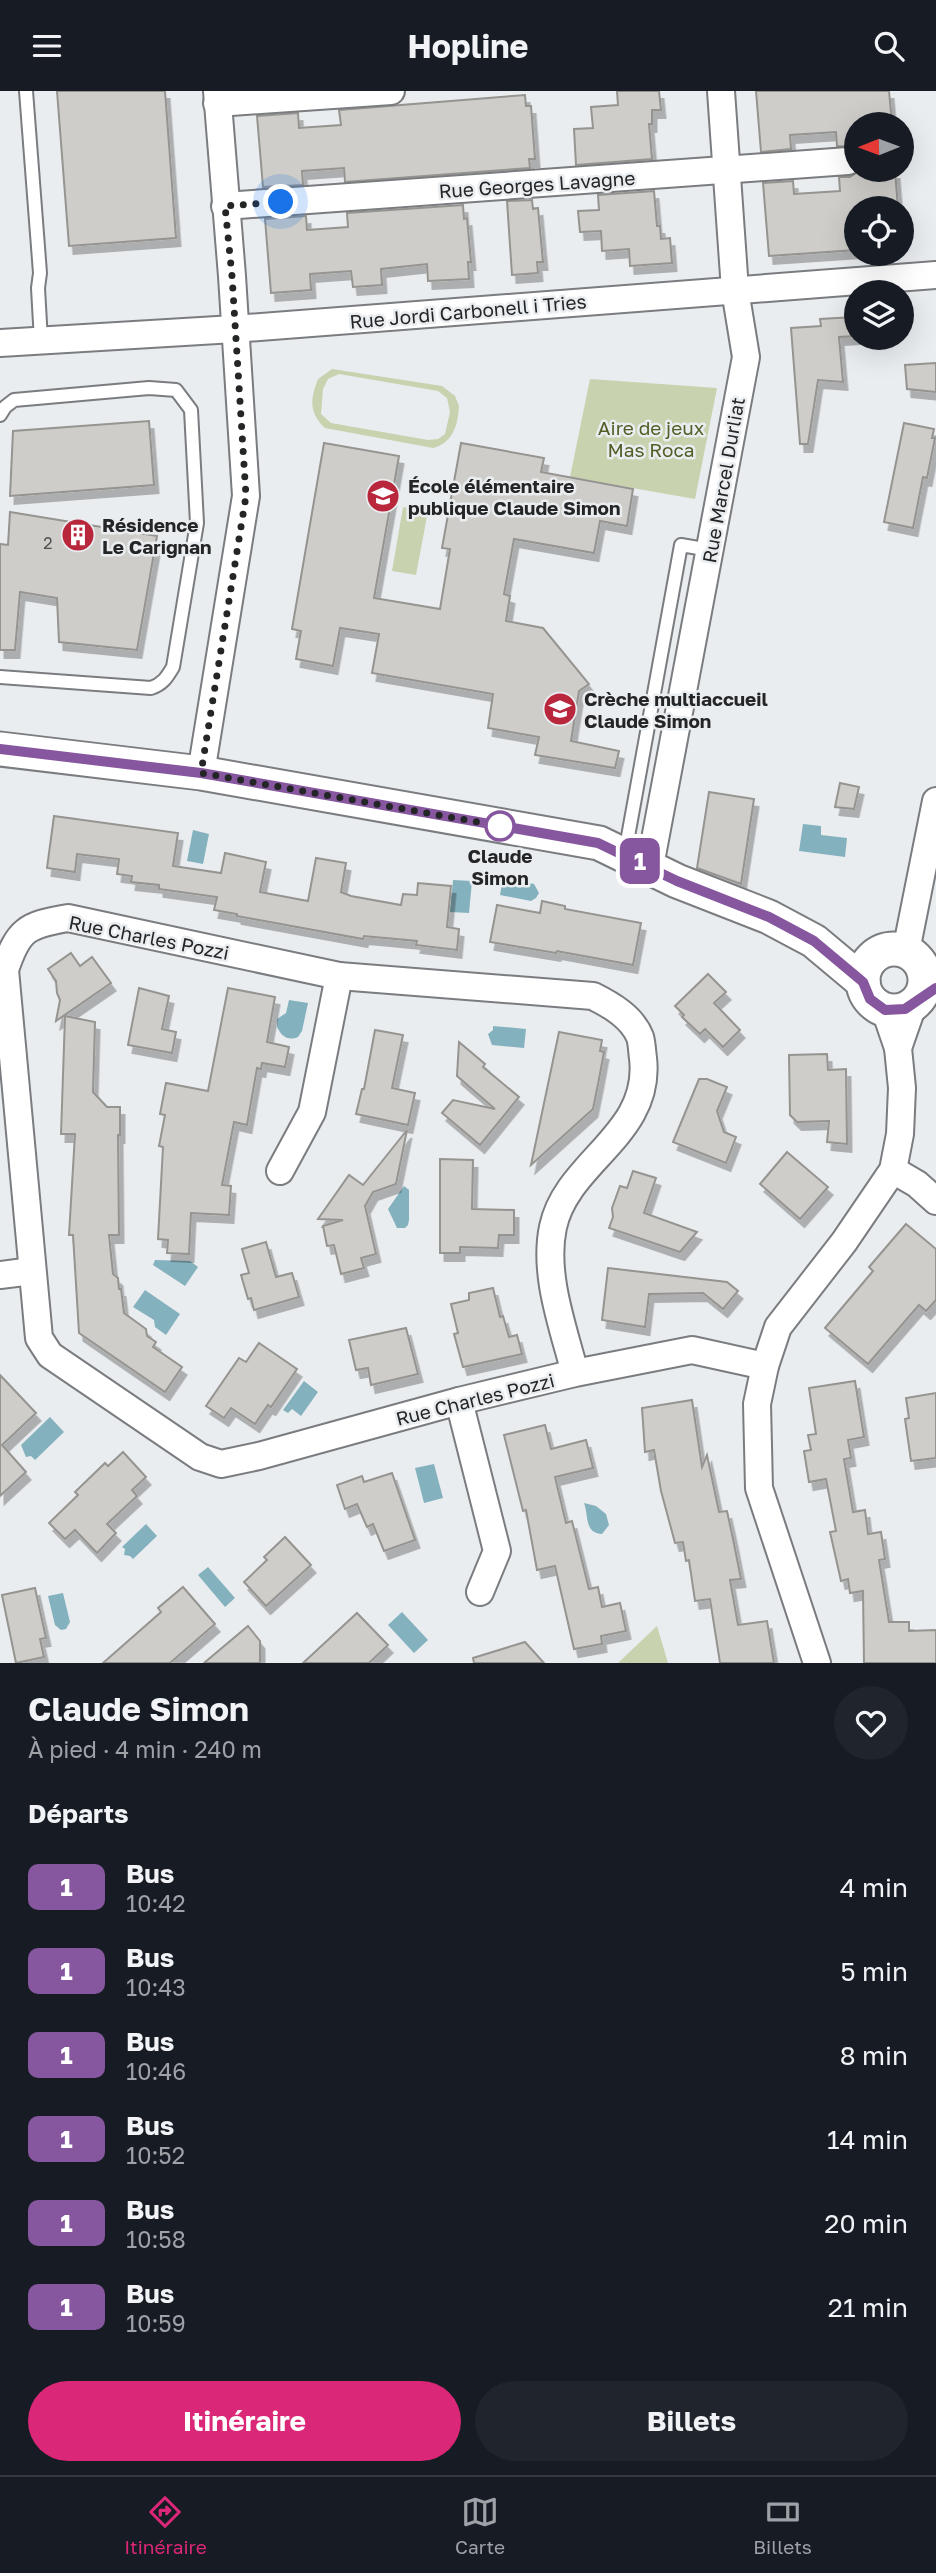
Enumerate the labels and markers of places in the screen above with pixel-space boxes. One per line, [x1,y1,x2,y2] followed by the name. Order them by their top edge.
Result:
[408,474,620,519] place label: École élémentaire publique Claude Simon
[364,477,402,515] school or university icon: École élémentaire publique Claude Simon
[102,513,212,558] place label: Résidence Le Carignan
[59,516,97,554] building icon: Résidence Le Carignan
[584,687,768,732] place label: Crèche multiaccueil Claude Simon
[541,690,579,728] school or university icon: Crèche multiaccueil Claude Simon
[485,811,515,841] marker: Claude Simon
[467,844,533,889] place label: Claude Simon

